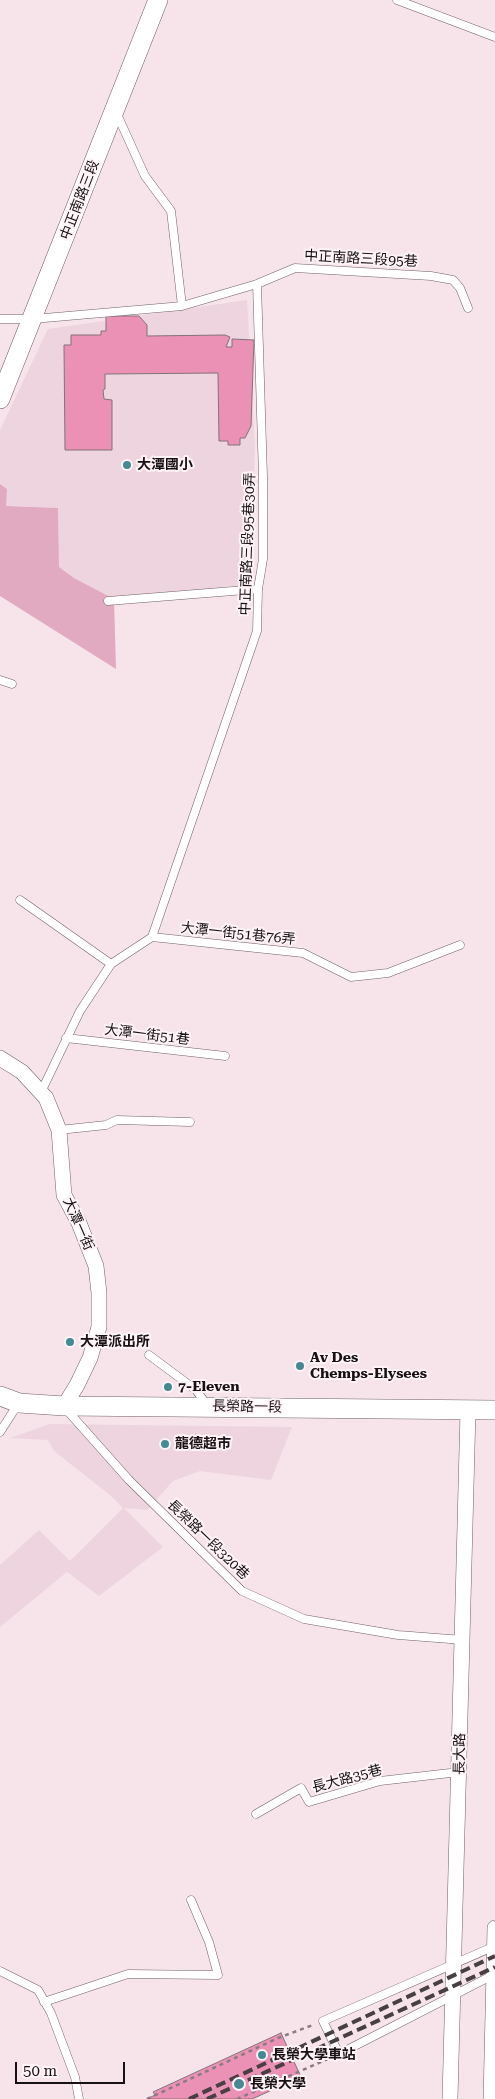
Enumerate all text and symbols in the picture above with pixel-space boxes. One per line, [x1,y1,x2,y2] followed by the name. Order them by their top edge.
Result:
[57,158,103,242] street label: 中正南路三段
[304,248,418,270] street label: 中正南路三段95巷
[137,457,193,473] place label: 大潭國小
[121,459,133,471] marker: 大潭國小
[237,472,259,616] street label: 中正南路三段95巷30弄
[180,920,296,948] street label: 大潭一街51巷76弄
[103,1021,191,1049] street label: 大潭一街51巷
[59,1195,97,1253] street label: 大潭一街
[80,1334,150,1350] place label: 大潭派出所
[64,1336,76,1348] marker: 大潭派出所
[310,1350,427,1382] place label: Av Des Chemps-Elysees
[294,1360,306,1372] marker: Av Des Chemps-Elysees
[178,1379,240,1395] place label: 7-Eleven
[162,1381,174,1393] marker: 7-Eleven
[212,1398,282,1416] street label: 長榮路一段
[175,1436,231,1452] place label: 龍德超市
[159,1438,171,1450] marker: 龍德超市
[163,1497,253,1583] street label: 長榮路一段320巷
[451,1733,469,1775] street label: 長大路
[310,1762,384,1796] street label: 長大路35巷
[272,2047,356,2063] place label: 長榮大學車站
[256,2049,268,2061] marker: 長榮大學車站
[18,2052,128,2084] scale bar
[23,2062,57,2080] text: 50 m
[250,2076,306,2092] place label: 長榮大學
[232,2077,246,2091] marker: 長榮大學

